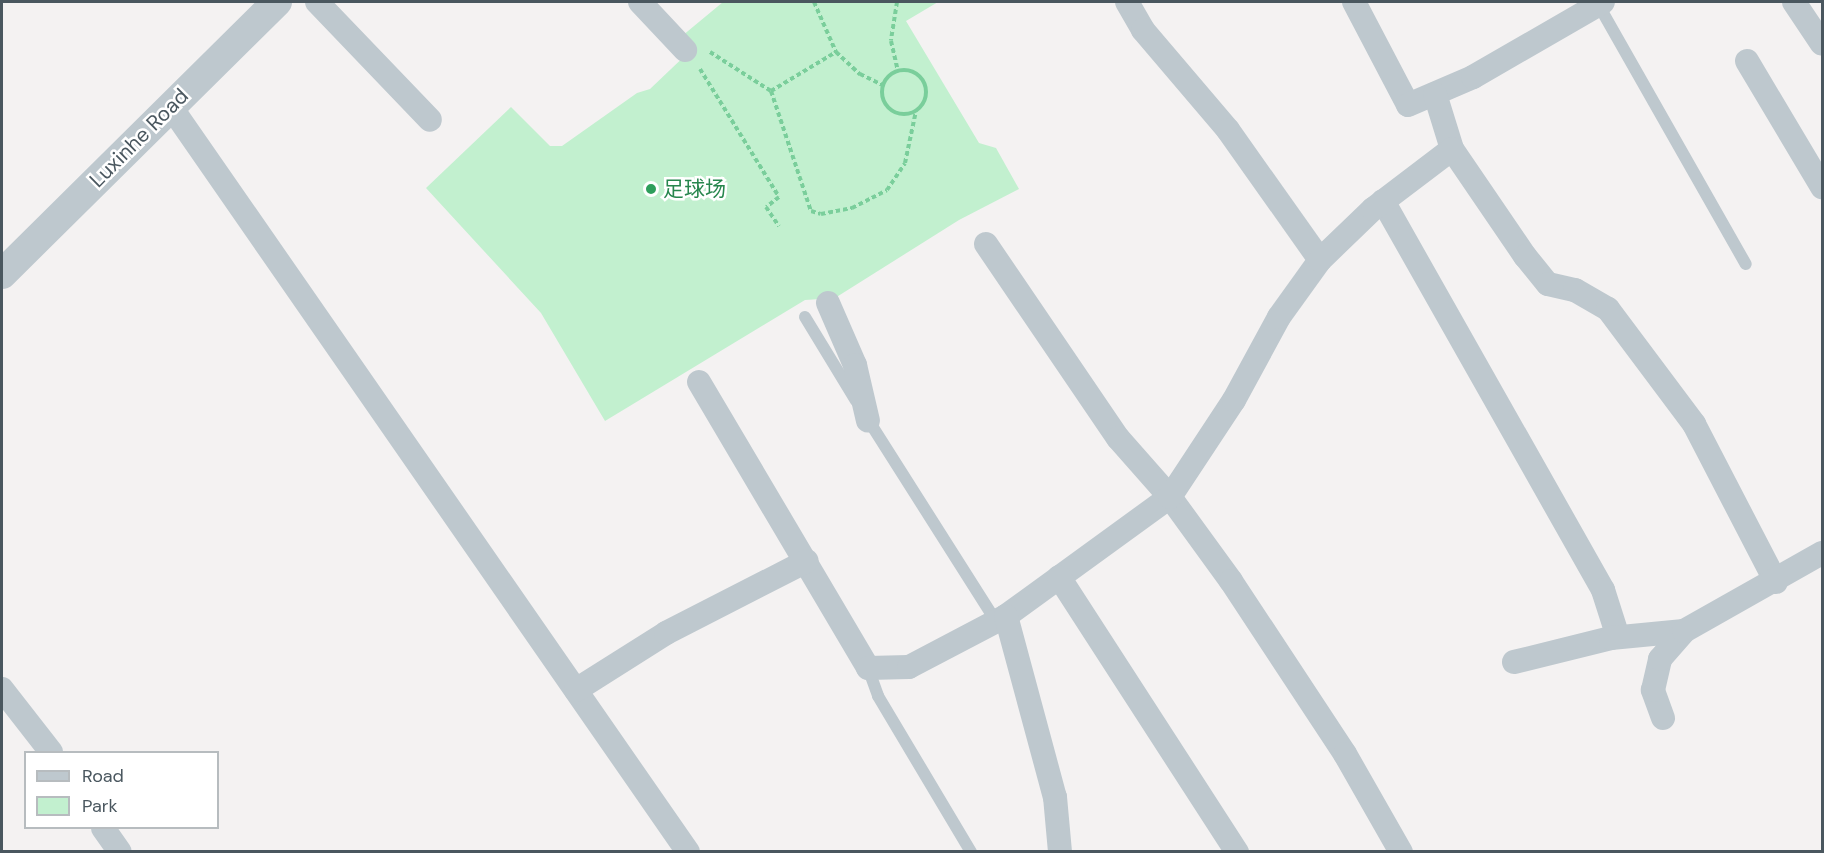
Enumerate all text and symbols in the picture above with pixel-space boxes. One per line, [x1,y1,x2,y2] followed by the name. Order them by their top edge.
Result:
[84,83,194,193] street label: Luxinhe Road
[663,176,726,202] place label: 足球场
[644,182,658,196] marker: 足球场
[24,751,219,829] legend
[82,764,124,788] text: Road
[82,794,118,818] text: Park

